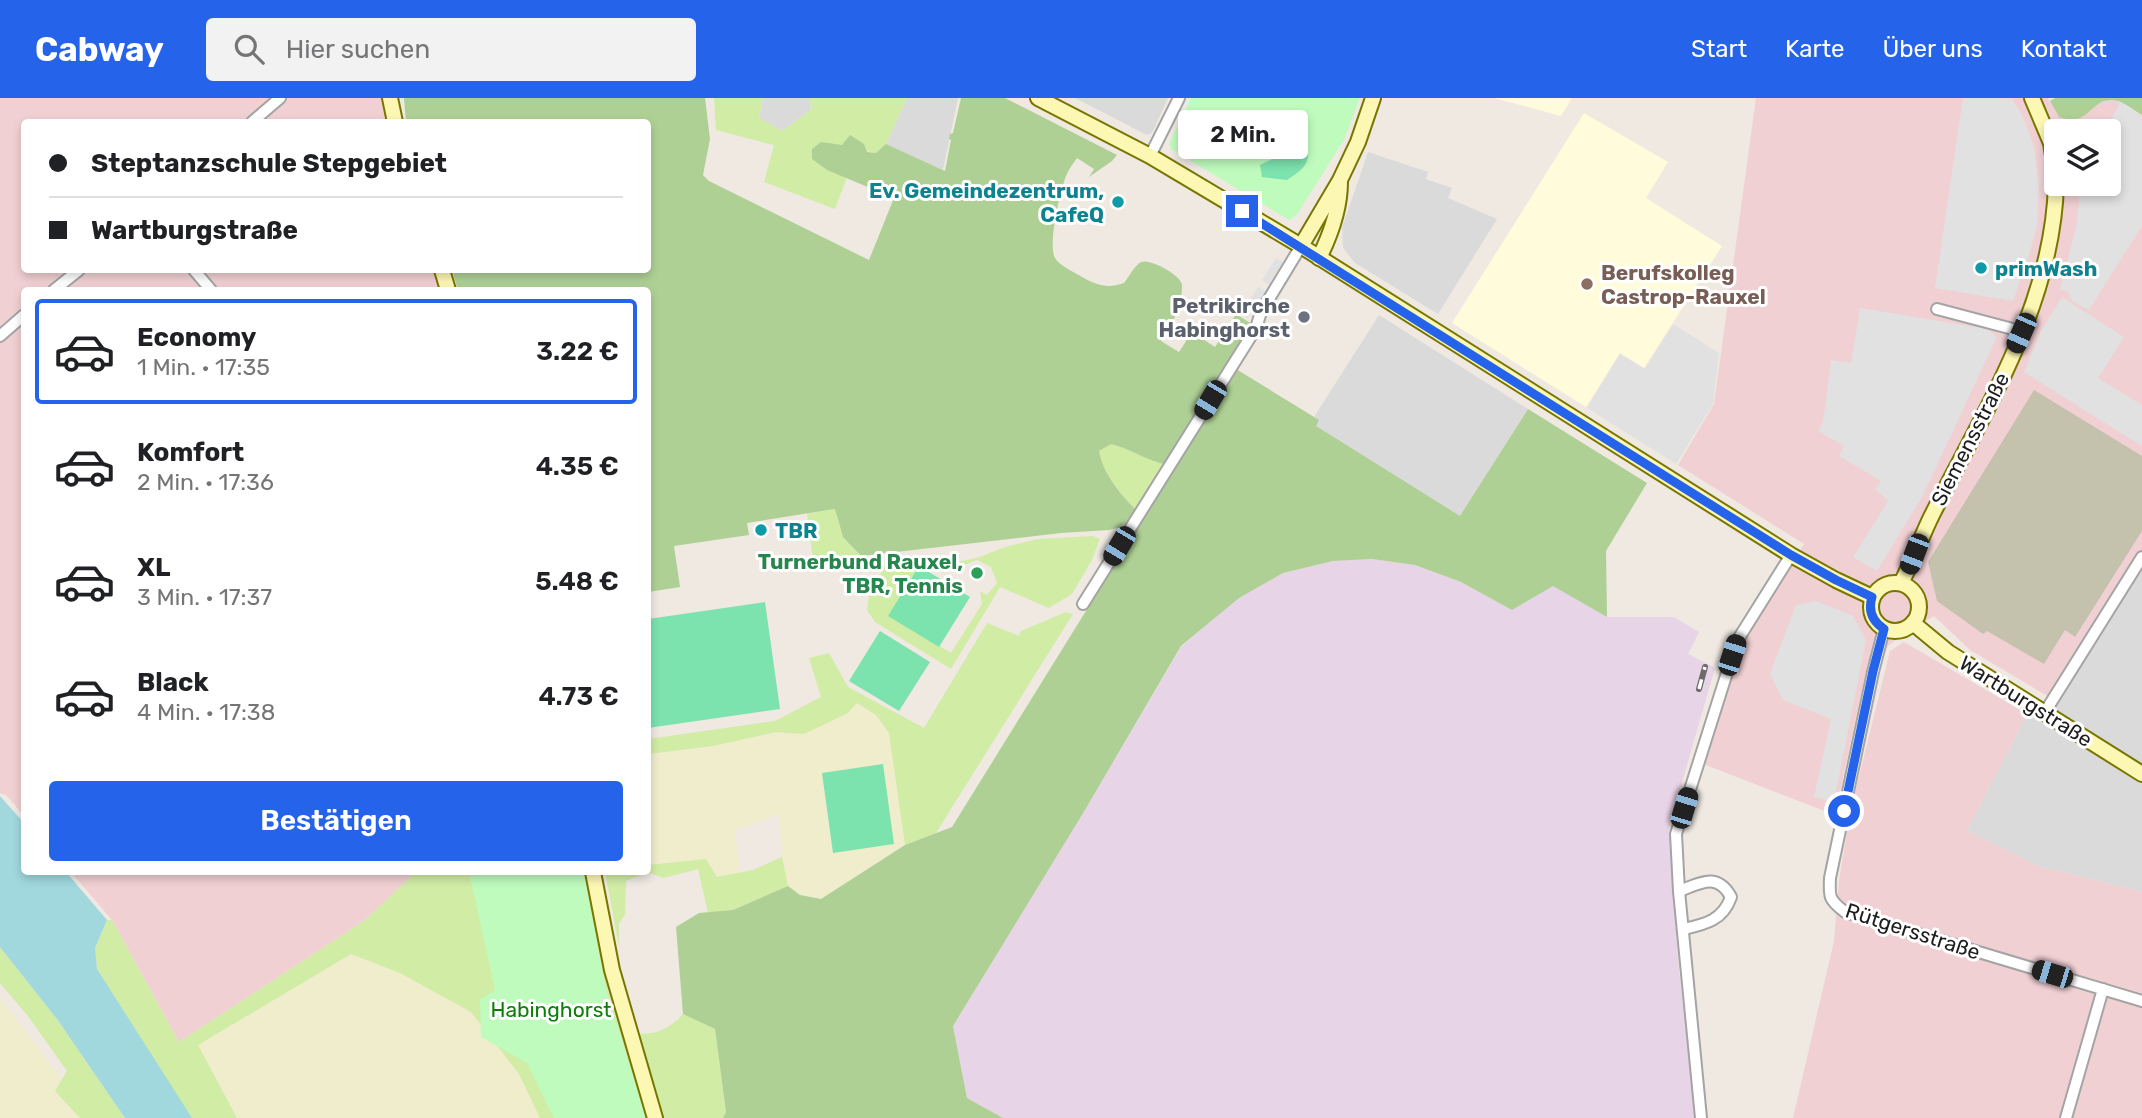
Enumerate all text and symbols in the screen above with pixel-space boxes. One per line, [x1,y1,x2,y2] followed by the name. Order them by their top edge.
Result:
[206,18,696,81] search box
[35,30,164,69] text: Cabway
[230,30,268,68] icon: search
[286,34,430,65] text: Hier suchen
[1691,35,1747,63] text: Start
[1785,35,1845,63] text: Karte
[1883,35,1983,63] text: Über uns
[2021,35,2107,63] text: Kontakt
[1177,109,1307,158] callout: 2 Min.
[2044,119,2121,196] map controls
[2044,119,2121,196] button: layers
[1210,120,1276,148] text: 2 Min.
[91,148,447,179] text: Steptanzschule Stepgebiet
[869,178,1104,227] place label: Ev. Gemeindezentrum, CafeQ
[1110,194,1126,210] marker: Ev. Gemeindezentrum, CafeQ
[1226,195,1258,227] route end
[91,215,298,246] text: Wartburgstraße
[1995,256,2097,281] place label: primWash
[1601,260,1766,309] place label: Berufskolleg Castrop-Rauxel
[1973,260,1989,276] marker: primWash
[1579,276,1595,292] marker: Berufskolleg Castrop-Rauxel
[1159,293,1290,342] place label: Petrikirche Habinghorst
[1296,309,1312,325] marker: Petrikirche Habinghorst
[2003,310,2040,356] car
[53,320,116,383] icon: car
[137,322,256,353] text: Economy
[536,336,619,367] text: 3.22 €
[137,353,270,381] text: 1 Min. · 17:35
[1926,368,2014,510] street label: Siemensstraße
[1191,377,1230,423] car
[53,435,116,498] icon: car
[137,437,244,468] text: Komfort
[536,451,619,482] text: 4.35 €
[137,468,274,496] text: 2 Min. · 17:36
[775,518,818,543] place label: TBR
[753,522,769,538] marker: TBR
[1100,523,1139,569] car
[1897,531,1932,577] car
[758,549,963,598] place label: Turnerbund Rauxel, TBR, Tennis
[53,550,116,613] icon: car
[137,552,170,583] text: XL
[969,565,985,581] marker: Turnerbund Rauxel, TBR, Tennis
[535,566,619,597] text: 5.48 €
[137,583,272,611] text: 3 Min. · 17:37
[1716,632,1749,678] car
[1955,650,2097,752] street label: Wartburgstraße
[53,665,116,728] icon: car
[137,667,209,698] text: Black
[538,681,619,712] text: 4.73 €
[137,698,275,726] text: 4 Min. · 17:38
[49,781,623,861] button: Bestätigen
[1668,785,1701,831] car
[1828,795,1860,827] route start
[1843,897,1983,965] street label: Rütgersstraße
[2029,958,2076,990] car
[490,997,612,1022] park label: Habinghorst

